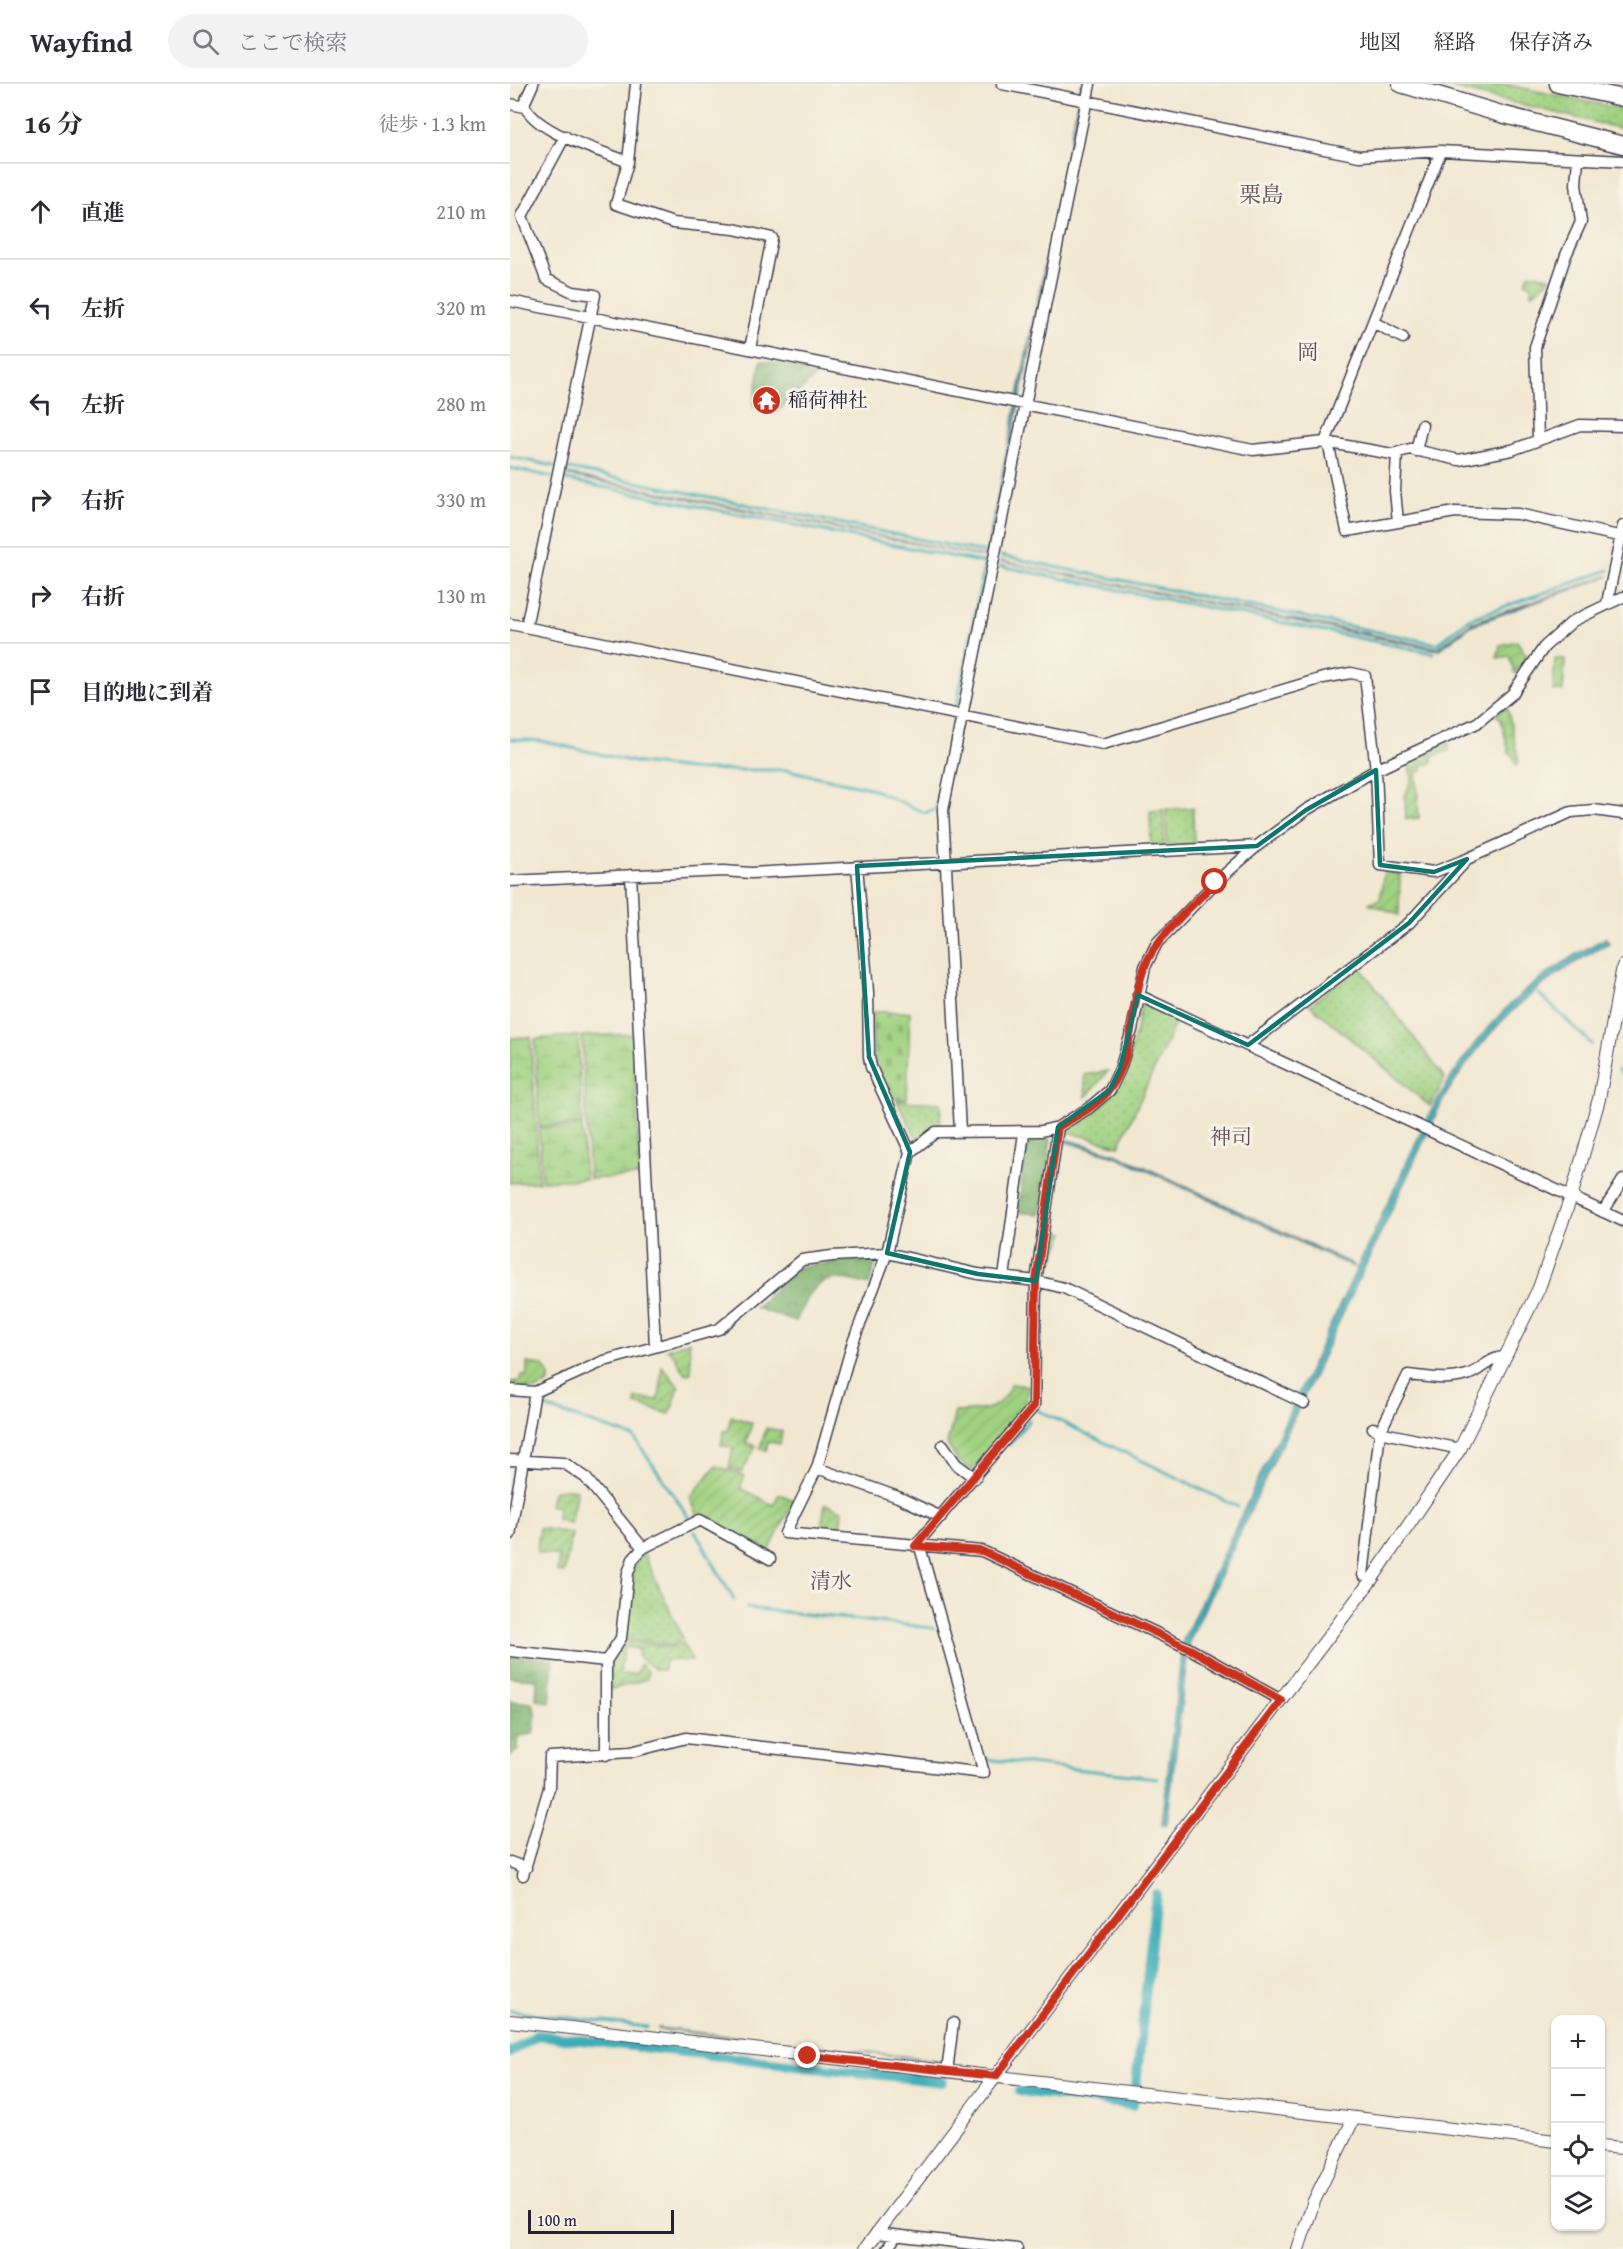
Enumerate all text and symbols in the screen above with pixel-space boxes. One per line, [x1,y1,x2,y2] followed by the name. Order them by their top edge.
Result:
[168,14,588,68] search box
[30,21,132,62] text: Wayfind
[189,25,222,58] icon: search
[237,26,348,58] text: ここで検索
[1359,26,1401,57] text: 地図
[1434,26,1476,57] text: 経路
[1509,26,1593,57] text: 保存済み
[24,104,83,143] text: 16 分
[379,109,486,138] text: 徒歩 · 1.3 km
[1239,178,1283,210] district label: 栗島
[24,195,57,228] icon: ahead
[81,196,125,228] text: 直進
[436,197,486,226] text: 210 m
[24,291,57,324] icon: left
[81,292,125,324] text: 左折
[436,293,486,322] text: 320 m
[1298,336,1319,367] district label: 岡
[751,384,783,416] temple icon: 稲荷神社
[788,385,868,414] place label: 稲荷神社
[24,387,57,420] icon: left
[81,388,125,420] text: 左折
[436,389,486,418] text: 280 m
[24,483,57,516] icon: right
[81,484,125,516] text: 右折
[436,485,486,514] text: 330 m
[24,579,57,612] icon: right
[81,580,125,612] text: 右折
[436,581,486,610] text: 130 m
[24,675,57,708] icon: arrive
[81,676,213,708] text: 目的地に到着
[1201,868,1227,894] route start
[1210,1121,1252,1152] district label: 神司
[810,1565,852,1596] district label: 清水
[1551,2015,1605,2231] map controls
[1551,2015,1605,2069] button: +
[794,2042,820,2068] route end
[1551,2069,1605,2123] button: −
[1551,2123,1605,2177] button: locate
[1551,2177,1605,2231] button: layers
[528,2207,674,2234] scale bar
[537,2208,577,2232] text: 100 m

